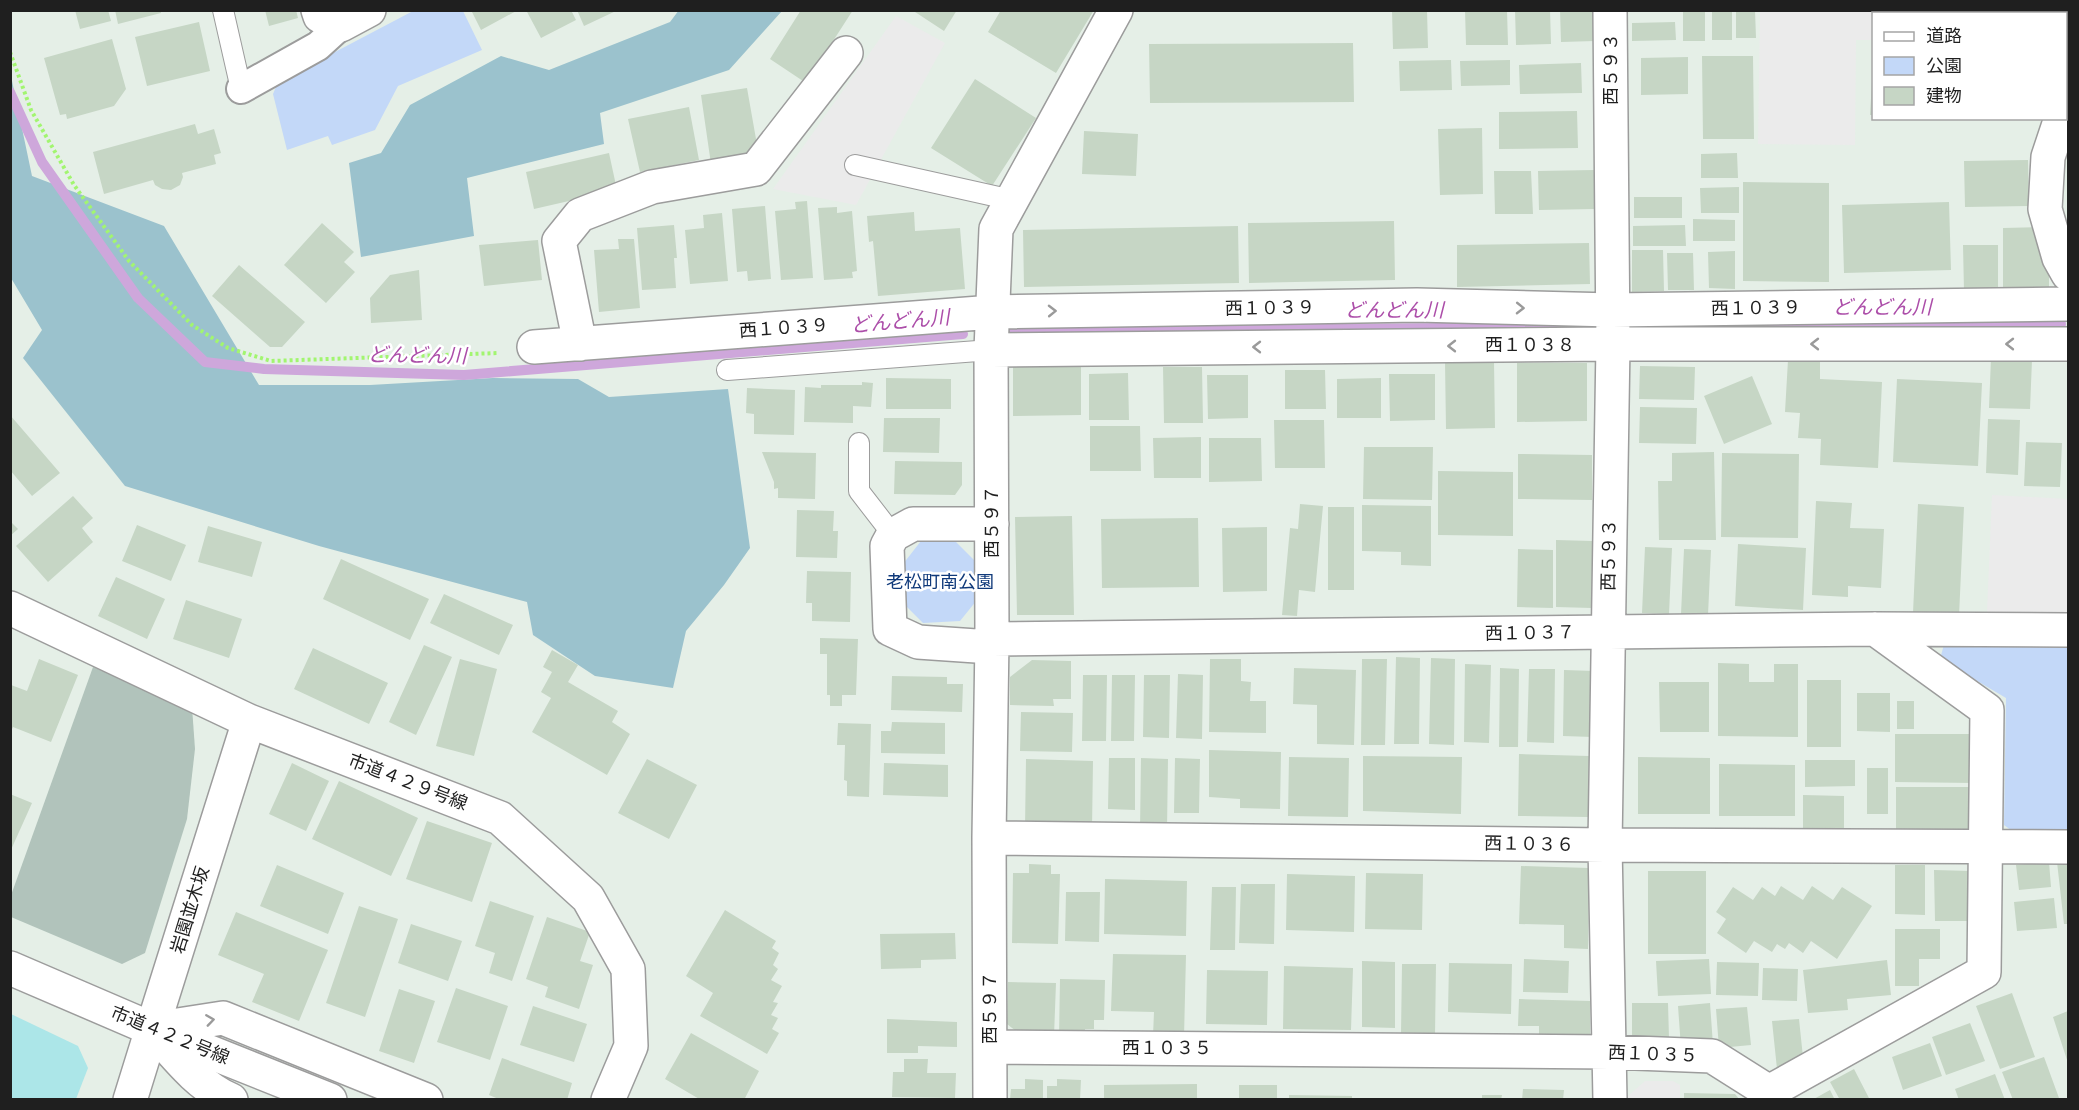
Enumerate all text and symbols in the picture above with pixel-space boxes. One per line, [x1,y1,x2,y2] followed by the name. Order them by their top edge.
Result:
[1872,12,2067,120] legend
[1926,24,1962,48] text: 道路
[1599,33,1623,105] street label: 西５９３
[1926,54,1962,78] text: 公園
[1926,84,1962,108] text: 建物
[1832,294,1934,321] water label: どんどん川
[1225,295,1315,321] street label: 西１０３９
[1711,295,1801,321] street label: 西１０３９
[1344,297,1446,324] water label: どんどん川
[1515,302,1524,314] one-way arrow
[849,304,953,339] water label: どんどん川
[1047,305,1056,317] one-way arrow
[738,313,830,343] street label: 西１０３９
[1485,333,1575,357] street label: 西１０３８
[1811,338,1820,350] one-way arrow
[2006,338,2015,350] one-way arrow
[1448,339,1457,352] one-way arrow
[367,341,469,370] water label: どんどん川
[1253,341,1262,353] one-way arrow
[980,486,1004,558] street label: 西５９７
[1596,519,1622,591] street label: 西５９３
[886,570,994,594] park label: 老松町南公園
[1485,620,1575,646] street label: 西１０３７
[345,748,471,816] street label: 市道４２９号線
[1484,831,1574,857] street label: 西１０３６
[165,863,215,957] street label: 岩園並木坂
[978,972,1002,1044] street label: 西５９７
[107,1000,233,1070] street label: 市道４２２号線
[206,1015,215,1027] one-way arrow
[1122,1036,1212,1060] street label: 西１０３５
[1608,1040,1698,1068] street label: 西１０３５

